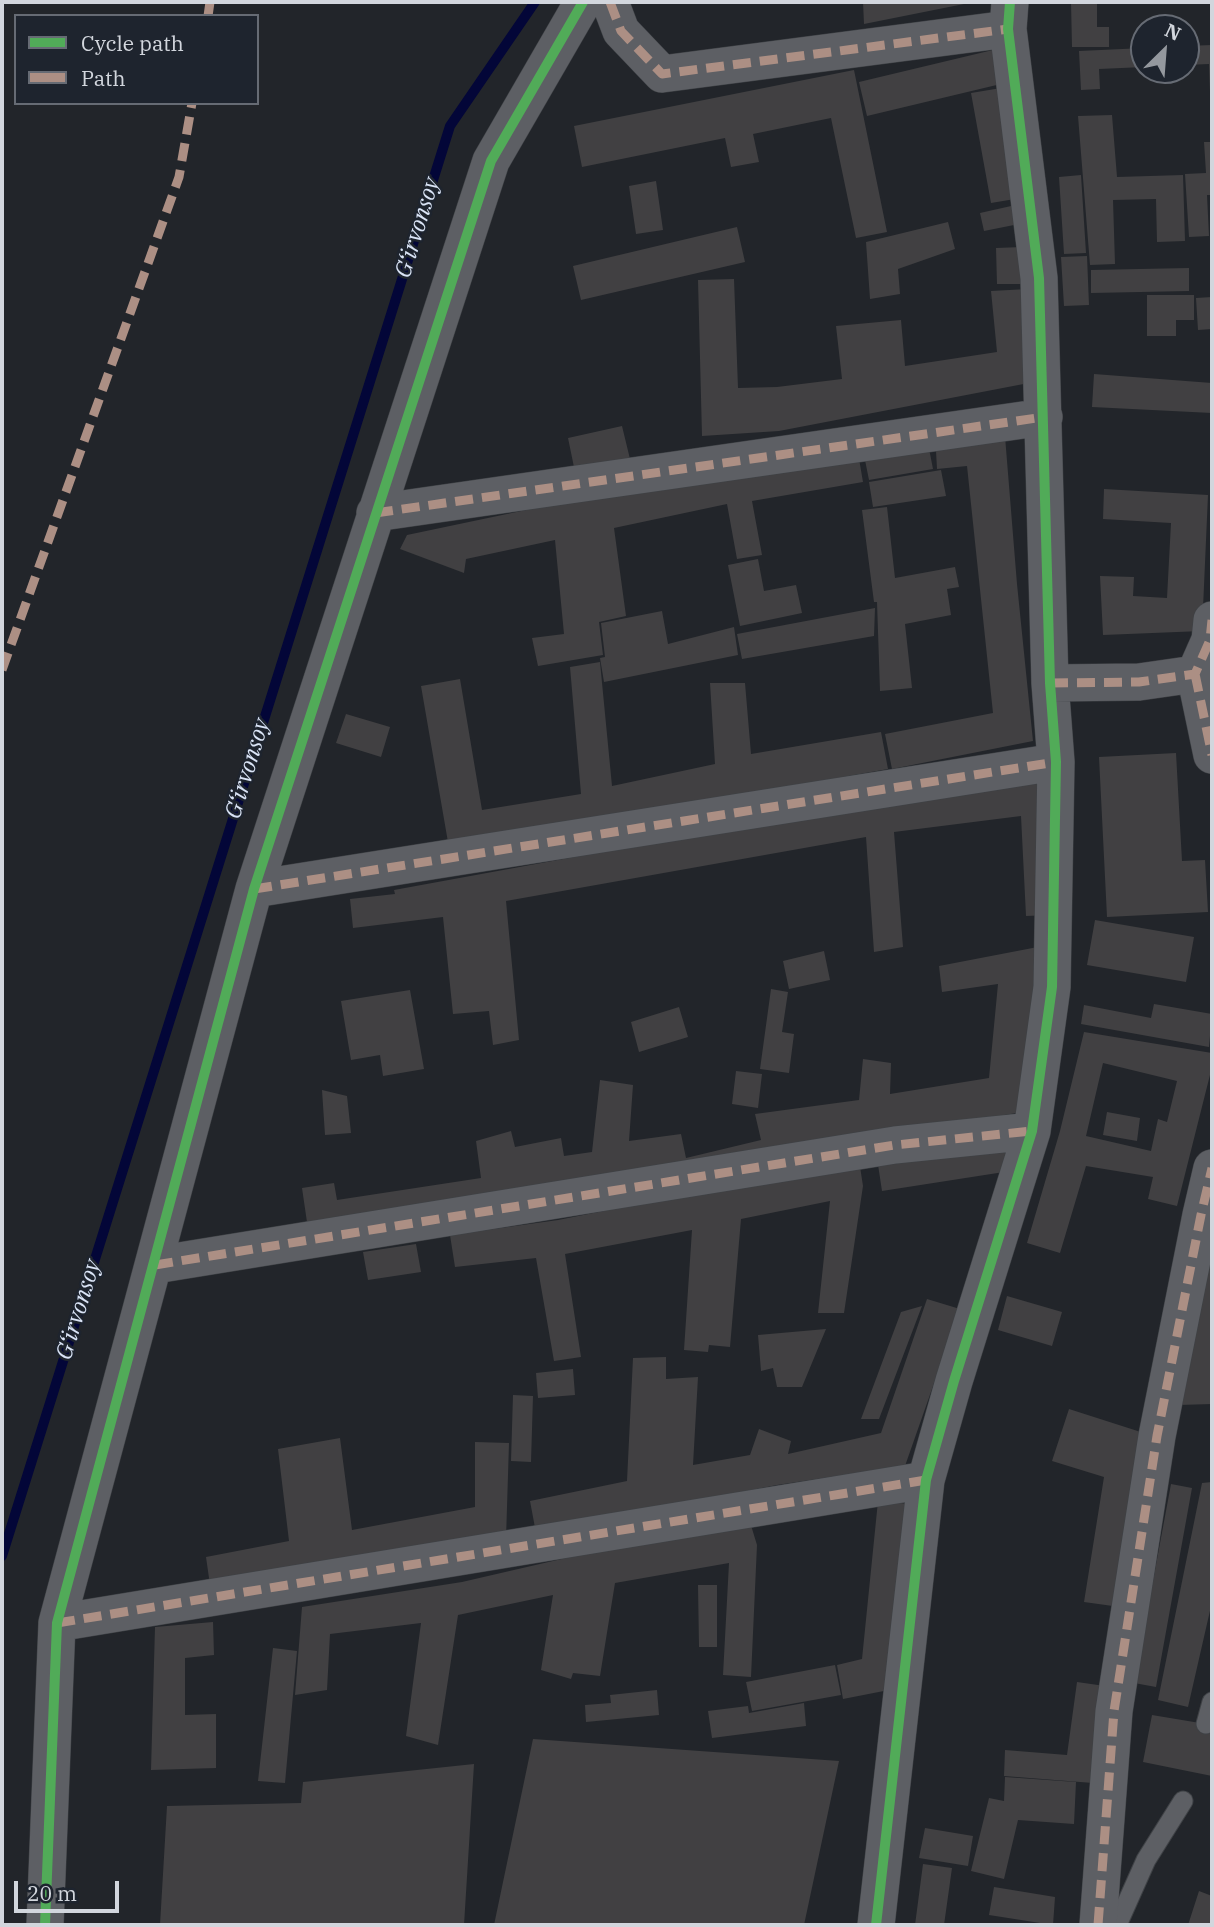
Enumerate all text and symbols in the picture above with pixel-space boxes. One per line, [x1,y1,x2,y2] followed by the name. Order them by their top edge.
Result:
[14,14,259,105] legend
[1130,14,1200,84] north arrow
[1161,18,1185,46] text: N
[81,29,184,57] text: Cycle path
[81,64,126,92] text: Path
[390,175,446,281] water label: G‘irvonsoy
[220,716,276,822] water label: G‘irvonsoy
[51,1257,107,1363] water label: G‘irvonsoy
[18,1868,122,1912] scale bar
[27,1879,77,1907] text: 20 m

